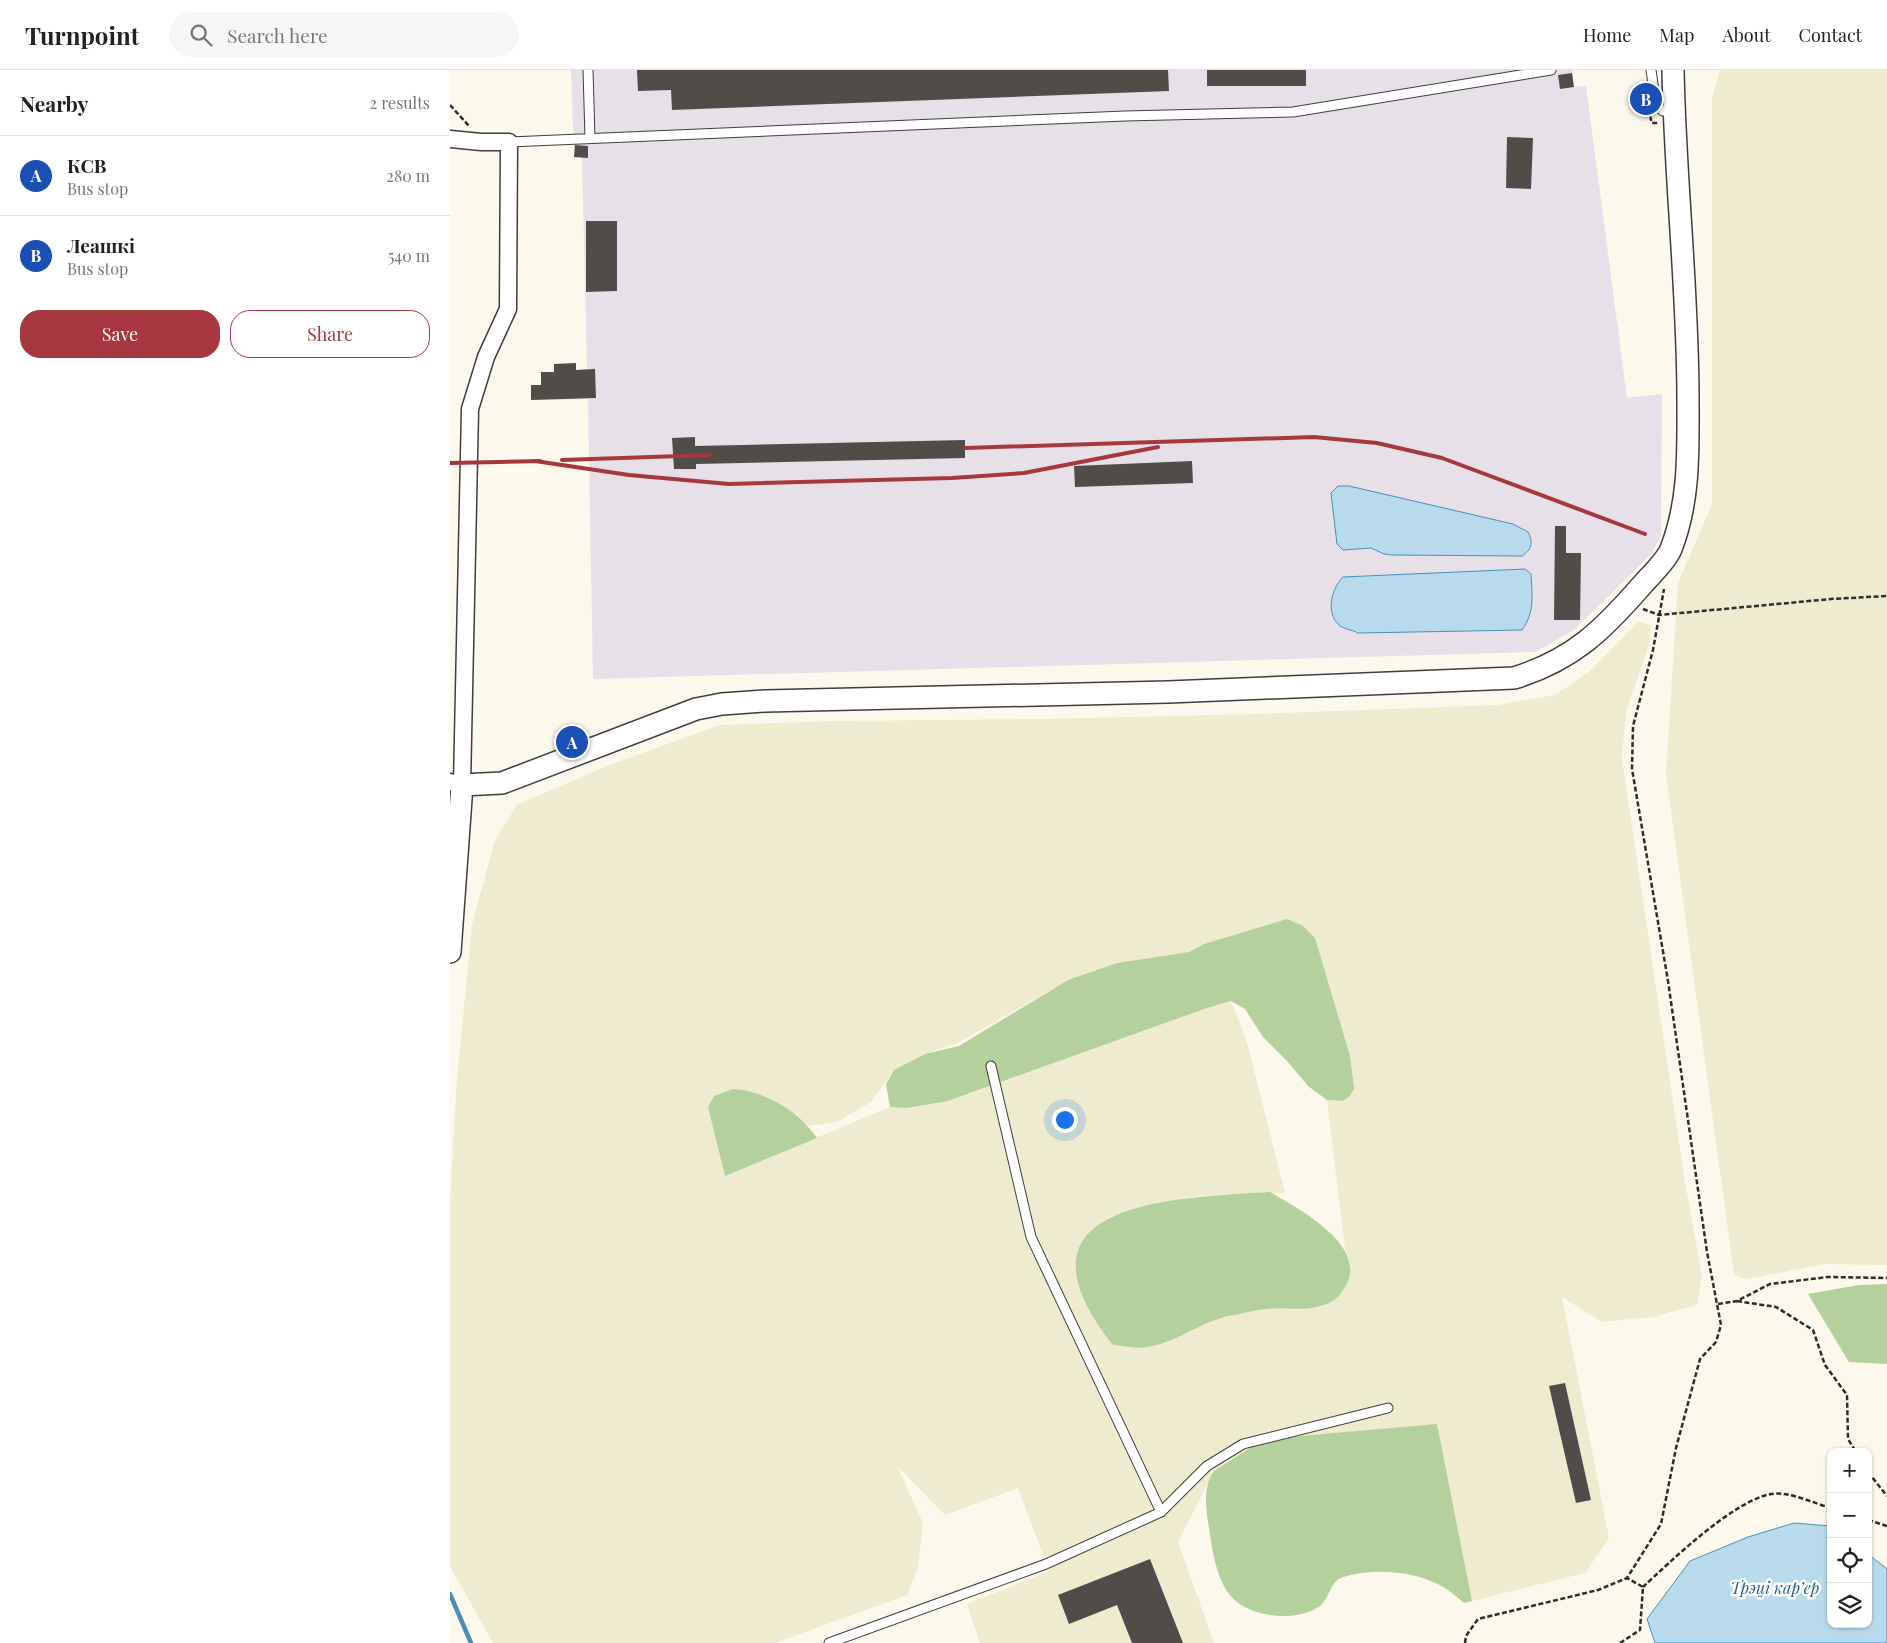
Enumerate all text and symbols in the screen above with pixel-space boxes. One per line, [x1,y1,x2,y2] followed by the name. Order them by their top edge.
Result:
[169,12,519,57] search box
[25,19,139,51] text: Turnpoint
[187,21,215,49] icon: search
[227,22,328,48] text: Search here
[1583,23,1631,47] text: Home
[1659,23,1694,47] text: Map
[1722,23,1771,47] text: About
[1799,23,1862,47] text: Contact
[1630,80,1662,118] pin: B
[20,89,89,117] text: Nearby
[370,92,430,113] text: 2 results
[67,152,107,178] text: КСВ
[31,165,41,186] text: A
[386,165,430,186] text: 280 m
[67,178,128,199] text: Bus stop
[67,232,135,258] text: Леашкі
[31,245,41,266] text: B
[388,245,430,266] text: 540 m
[67,258,128,279] text: Bus stop
[20,310,220,358] button: Save
[230,310,430,358] button: Share
[556,723,588,761] pin: A
[1052,1107,1078,1133] your location
[1827,1448,1872,1628] map controls
[1827,1448,1872,1493] button: +
[1827,1493,1872,1538] button: −
[1827,1538,1872,1583] button: locate
[1731,1577,1820,1598] water label: Трэці карʼер
[1827,1583,1872,1628] button: layers

